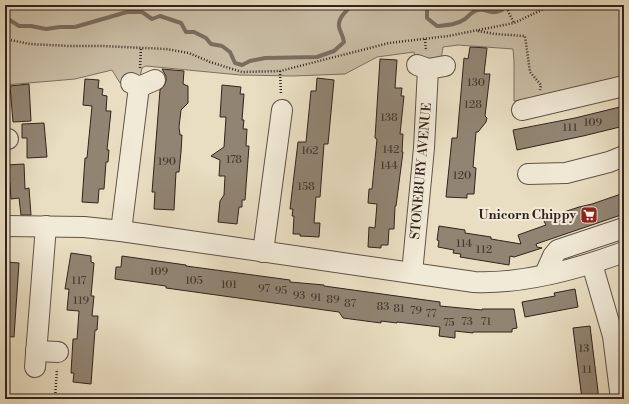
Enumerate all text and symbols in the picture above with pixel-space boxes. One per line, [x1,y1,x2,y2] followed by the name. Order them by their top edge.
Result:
[467,76,485,90] house number: 130
[464,98,482,112] house number: 128
[407,102,435,240] street label: STONEBURY AVENUE
[380,111,398,125] house number: 138
[584,116,603,130] house number: 109
[563,121,578,135] house number: 111
[382,143,400,157] house number: 142
[301,144,319,158] house number: 162
[226,153,242,167] house number: 178
[158,155,176,169] house number: 190
[380,159,398,173] house number: 144
[453,169,471,183] house number: 120
[297,180,315,194] house number: 158
[579,205,599,225] supermarket icon: Unicorn Chippy
[478,207,576,223] place label: Unicorn Chippy
[456,237,472,251] house number: 114
[476,243,492,257] house number: 112
[150,265,169,279] house number: 109
[72,274,87,288] house number: 117
[185,274,203,288] house number: 105
[221,278,237,292] house number: 101
[258,282,271,296] house number: 97
[275,284,287,298] house number: 95
[293,289,305,303] house number: 93
[310,291,322,305] house number: 91
[326,293,340,307] house number: 89
[73,294,89,308] house number: 119
[344,297,357,311] house number: 87
[377,300,389,314] house number: 83
[393,302,405,316] house number: 81
[410,304,422,318] house number: 79
[425,307,437,321] house number: 77
[461,315,473,329] house number: 73
[481,315,492,329] house number: 71
[443,316,455,330] house number: 75
[579,342,589,356] house number: 13
[582,363,592,377] house number: 11

